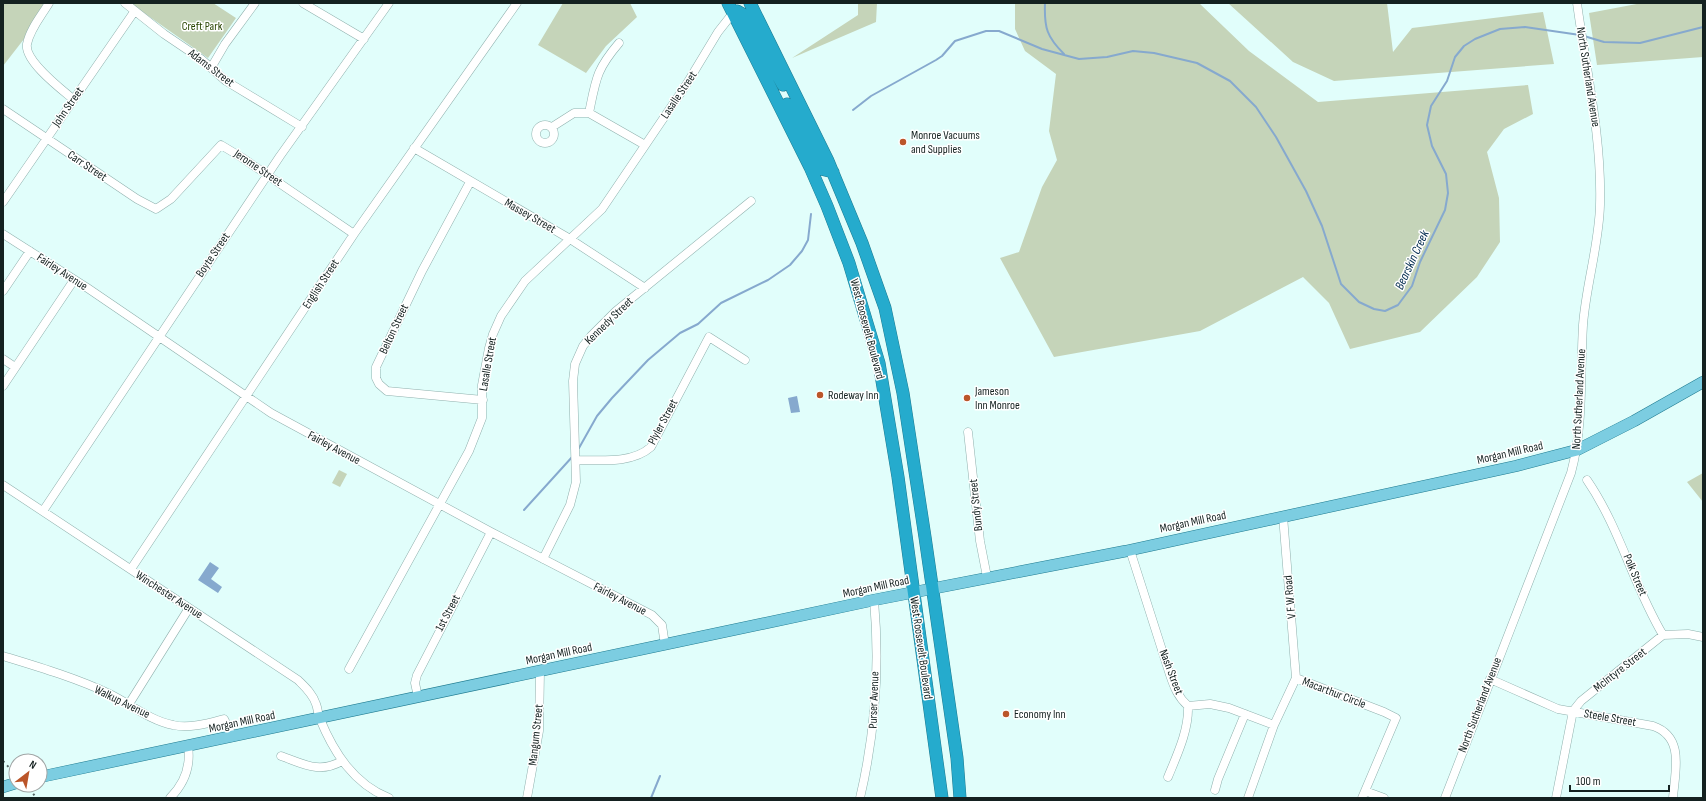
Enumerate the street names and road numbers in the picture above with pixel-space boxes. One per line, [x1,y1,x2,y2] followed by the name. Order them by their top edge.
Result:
[1573,26,1603,128] street label: North Sutherland Avenue
[184,45,237,90] street label: Adams Street
[658,68,701,122] street label: Lasalle Street
[48,84,87,131] street label: John Street
[230,146,285,190] street label: Jerome Street
[64,147,110,185] street label: Carr Street
[502,195,559,237] street label: Massey Street
[193,230,234,280] street label: Boyte Street
[34,250,90,294] street label: Fairley Avenue
[299,256,343,312] street label: English Street
[846,277,888,381] street label: West Roosevelt Boulevard
[581,294,637,348] street label: Kennedy Street
[376,301,412,356] street label: Belton Street
[476,336,500,392] street label: Lasalle Street
[1569,348,1589,450] street label: North Sutherland Avenue
[645,396,681,447] street label: Plyler Street
[305,428,363,468] street label: Fairley Avenue
[1476,438,1544,468] street label: Morgan Mill Road
[966,478,986,532] street label: Bundy Street
[1159,508,1227,536] street label: Morgan Mill Road
[1619,552,1651,599] street label: Polk Street
[132,568,206,622] street label: Winchester Avenue
[842,573,910,601] street label: Morgan Mill Road
[1281,575,1299,619] street label: V F W Road
[591,579,649,619] street label: Fairley Avenue
[432,592,464,634] street label: 1st Street
[906,596,936,700] street label: West Roosevelt Boulevard
[525,640,593,668] street label: Morgan Mill Road
[1590,644,1650,695] street label: McIntyre Street
[1156,647,1187,697] street label: Nash Street
[1455,655,1505,755] street label: North Sutherland Avenue
[866,671,882,729] street label: Purser Avenue
[1300,674,1368,712] street label: Macarthur Circle
[92,682,152,722] street label: Walkup Avenue
[525,703,547,766] street label: Mangum Street
[1583,706,1638,730] street label: Steele Street
[208,708,276,736] street label: Morgan Mill Road

